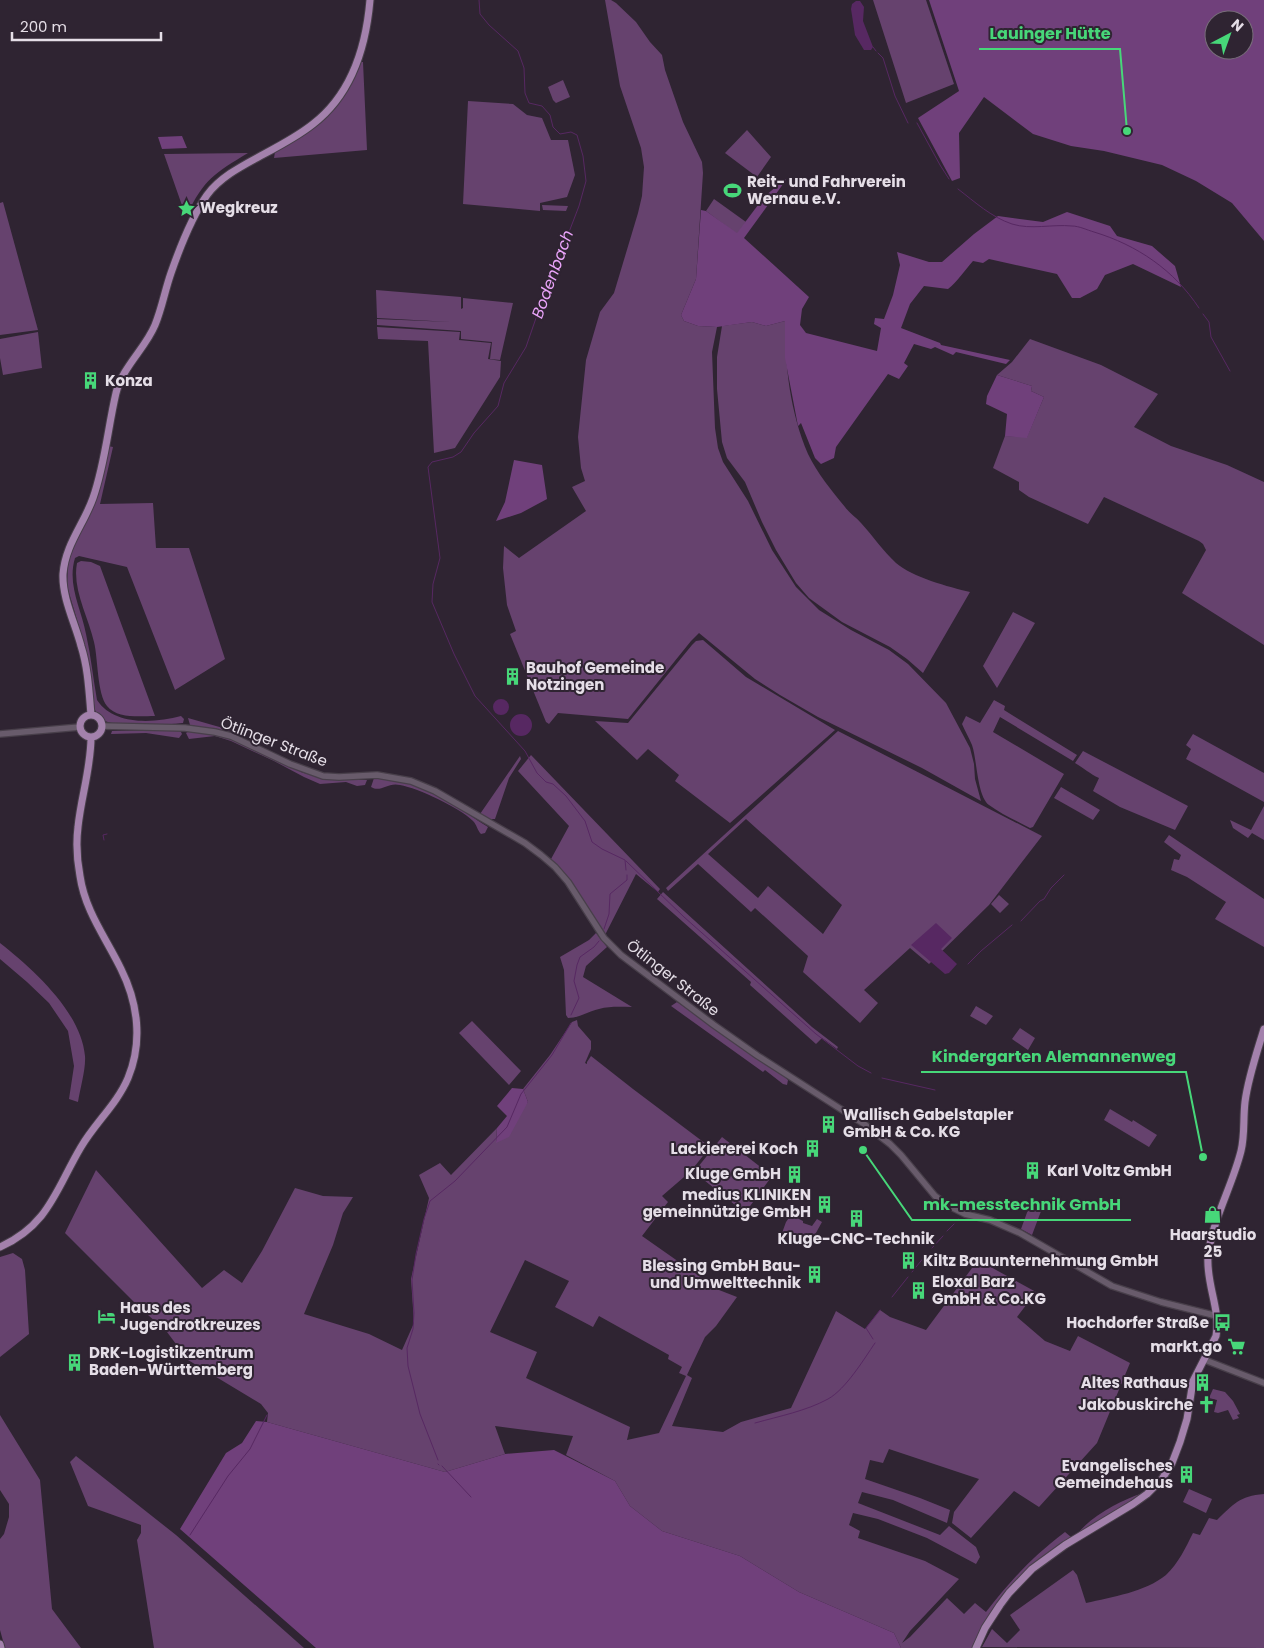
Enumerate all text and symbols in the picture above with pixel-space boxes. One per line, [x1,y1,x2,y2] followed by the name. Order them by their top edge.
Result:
[12,10,161,42] scale bar
[1204,10,1254,60] north arrow
[1227,14,1248,36] text: N
[20,16,67,37] text: 200 m
[979,18,1120,49] callout: Lauinger Hütte
[989,22,1111,45] text: Lauinger Hütte
[747,171,906,209] place label: Reit- und Fahrverein Wernau e.V.
[723,181,743,201] sports icon: Reit- und Fahrverein Wernau e.V.
[200,197,278,218] place label: Wegkreuz
[176,198,196,218] place icon: Wegkreuz
[526,227,579,322] water label: Bodenbach
[105,370,153,391] place label: Konza
[81,371,101,391] building icon: Konza
[526,657,664,695] place label: Bauhof Gemeinde Notzingen
[502,667,522,687] building icon: Bauhof Gemeinde Notzingen
[218,712,331,772] street label: Ötlinger Straße
[622,935,724,1021] street label: Ötlinger Straße
[921,1041,1186,1072] callout: Kindergarten Alemannenweg
[932,1045,1176,1068] text: Kindergarten Alemannenweg
[843,1104,1014,1142] place label: Wallisch Gabelstapler GmbH & Co. KG
[819,1114,839,1134] building icon: Wallisch Gabelstapler GmbH & Co. KG
[671,1138,798,1159] place label: Lackiererei Koch
[802,1139,822,1159] building icon: Lackiererei Koch
[1047,1160,1172,1181] place label: Karl Voltz GmbH
[1023,1161,1043,1181] building icon: Karl Voltz GmbH
[685,1163,781,1184] place label: Kluge GmbH
[785,1164,805,1184] building icon: Kluge GmbH
[643,1184,811,1222] place label: medius KLINIKEN gemeinnützige GmbH
[912,1189,1131,1220] callout: mk-messtechnik GmbH
[923,1193,1121,1216] text: mk-messtechnik GmbH
[815,1194,835,1214] building icon: medius KLINIKEN gemeinnützige GmbH
[1203,1204,1223,1224] shop icon: Haarstudio 25
[846,1208,866,1228] building icon: Kluge-CNC-Technik
[1170,1224,1257,1262] place label: Haarstudio 25
[777,1228,935,1249] place label: Kluge-CNC-Technik
[923,1250,1159,1271] place label: Kiltz Bauunternehmung GmbH
[899,1251,919,1271] building icon: Kiltz Bauunternehmung GmbH
[642,1255,802,1293] place label: Blessing GmbH Bau- und Umwelttechnik
[805,1265,825,1285] building icon: Blessing GmbH Bau- und Umwelttechnik
[932,1271,1046,1309] place label: Eloxal Barz GmbH & Co.KG
[908,1281,928,1301] building icon: Eloxal Barz GmbH & Co.KG
[120,1297,261,1335] place label: Haus des Jugendrotkreuzes
[96,1307,116,1327] hotel icon: Haus des Jugendrotkreuzes
[1066,1312,1209,1333] place label: Hochdorfer Straße
[1213,1313,1233,1333] bus stop icon: Hochdorfer Straße
[1150,1336,1222,1357] place label: markt.go
[1226,1337,1246,1357] supermarket icon: markt.go
[89,1342,254,1380] place label: DRK-Logistikzentrum Baden-Württemberg
[65,1352,85,1372] building icon: DRK-Logistikzentrum Baden-Württemberg
[1081,1372,1188,1393] place label: Altes Rathaus
[1192,1373,1212,1393] building icon: Altes Rathaus
[1078,1394,1193,1415] place label: Jakobuskirche
[1197,1395,1217,1415] church icon: Jakobuskirche
[1054,1455,1173,1493] place label: Evangelisches Gemeindehaus
[1177,1465,1197,1485] building icon: Evangelisches Gemeindehaus

